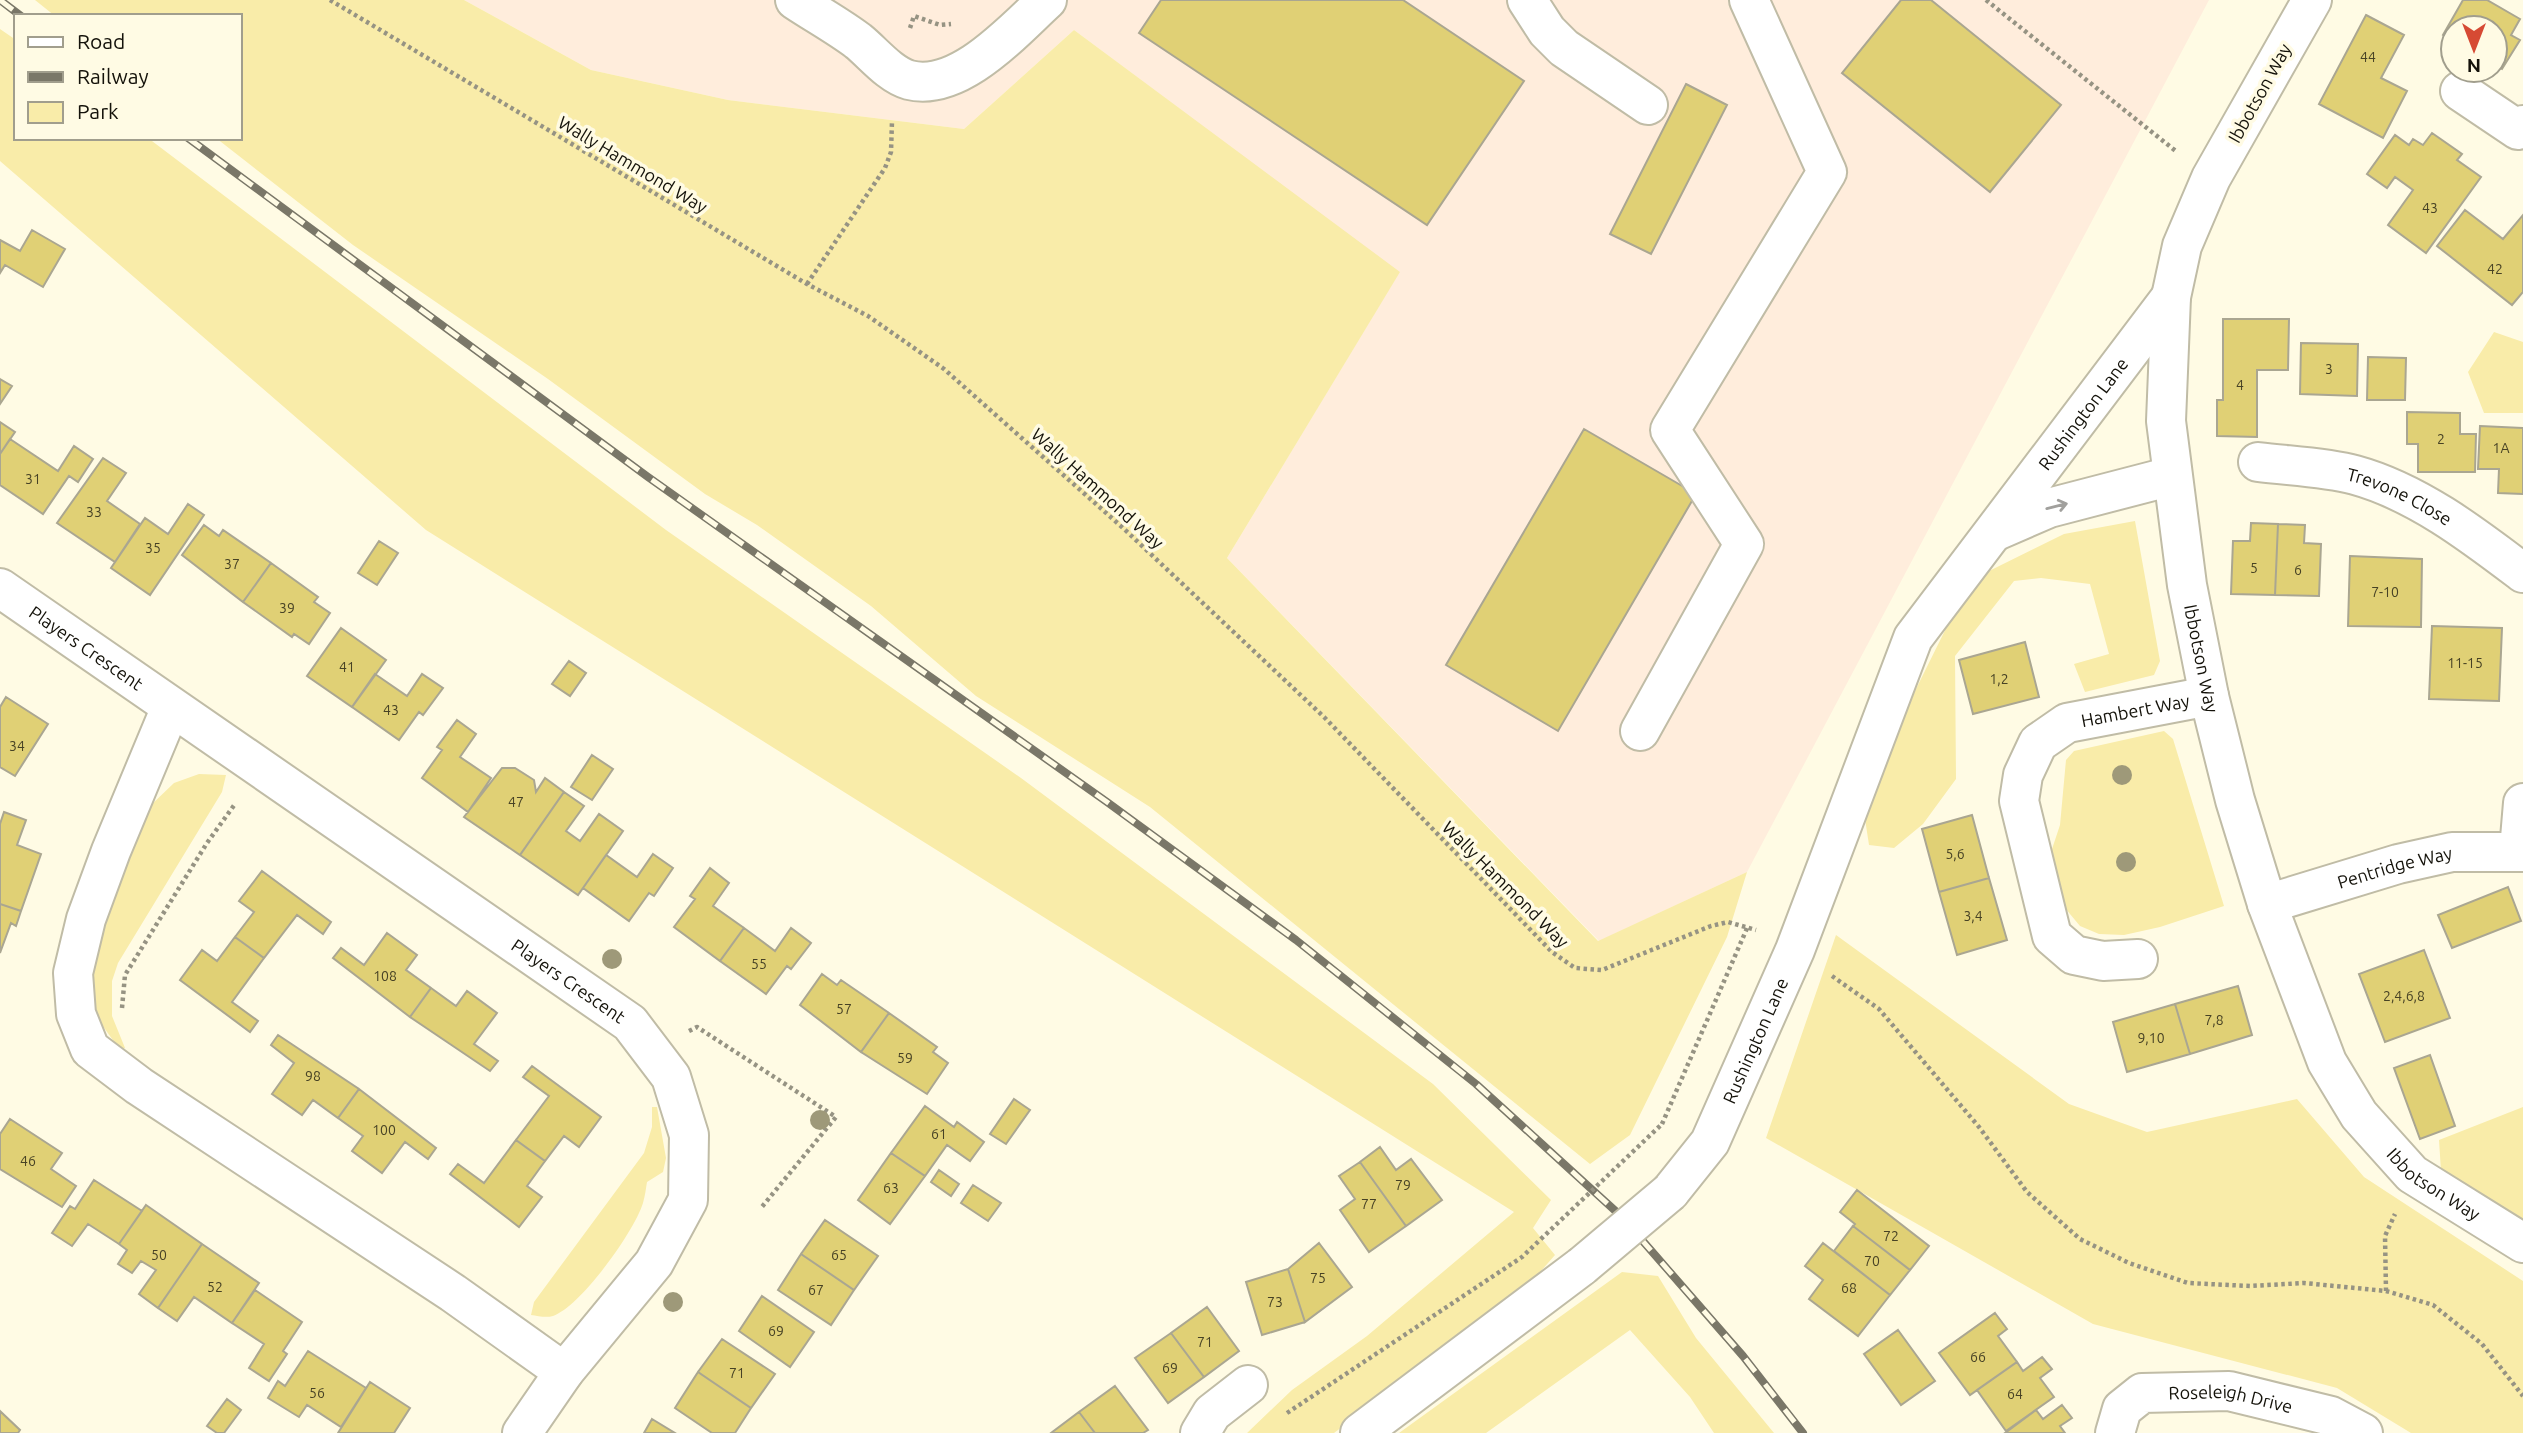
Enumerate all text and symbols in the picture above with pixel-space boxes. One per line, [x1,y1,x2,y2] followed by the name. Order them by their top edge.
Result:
[14,14,242,140] legend
[2439,14,2509,84] north arrow
[77,29,125,53] text: Road
[2224,40,2295,146] street label: Ibbotson Way
[2360,49,2376,65] house number: 44
[2467,55,2481,77] text: N
[77,64,149,88] text: Railway
[77,99,119,123] text: Park
[555,112,711,217] street label: Wally Hammond Way
[2422,200,2438,216] house number: 43
[2487,261,2503,277] house number: 42
[2034,354,2132,474] street label: Rushington Lane
[2325,361,2333,377] house number: 3
[2236,377,2244,393] house number: 4
[1028,424,1168,553] street label: Wally Hammond Way
[2437,431,2445,447] house number: 2
[2493,440,2510,456] house number: 1A
[2345,463,2456,529] street label: Trevone Close
[25,471,41,487] house number: 31
[2045,499,2068,512] one-way arrow
[86,504,102,520] house number: 33
[145,540,161,556] house number: 35
[224,556,240,572] house number: 37
[2250,560,2258,576] house number: 5
[2294,562,2302,578] house number: 6
[2371,584,2399,600] house number: 7-10
[279,600,295,616] house number: 39
[26,602,147,694] street label: Players Crescent
[2181,602,2223,715] street label: Ibbotson Way
[2447,655,2483,671] house number: 11-15
[339,659,355,675] house number: 41
[1989,671,2009,687] house number: 1,2
[2079,690,2191,730] street label: Hambert Way
[383,702,399,718] house number: 43
[9,738,25,754] house number: 34
[508,794,524,810] house number: 47
[1439,817,1574,952] street label: Wally Hammond Way
[2335,842,2454,892] street label: Pentridge Way
[1945,846,1965,862] house number: 5,6
[1963,908,1983,924] house number: 3,4
[508,935,629,1027] street label: Players Crescent
[751,956,767,972] house number: 55
[373,968,397,984] house number: 108
[1718,975,1791,1106] street label: Rushington Lane
[2383,988,2425,1004] house number: 2,4,6,8
[836,1001,852,1017] house number: 57
[2204,1012,2224,1028] house number: 7,8
[2137,1030,2165,1046] house number: 9,10
[897,1050,913,1066] house number: 59
[305,1068,321,1084] house number: 98
[372,1122,396,1138] house number: 100
[931,1126,947,1142] house number: 61
[2383,1144,2484,1224] street label: Ibbotson Way
[20,1153,36,1169] house number: 46
[1395,1177,1411,1193] house number: 79
[883,1180,899,1196] house number: 63
[1361,1196,1377,1212] house number: 77
[1883,1228,1899,1244] house number: 72
[151,1247,167,1263] house number: 50
[831,1247,847,1263] house number: 65
[1864,1253,1880,1269] house number: 70
[1310,1270,1326,1286] house number: 75
[207,1279,223,1295] house number: 52
[1841,1280,1857,1296] house number: 68
[808,1282,824,1298] house number: 67
[1267,1294,1283,1310] house number: 73
[768,1323,784,1339] house number: 69
[1197,1334,1213,1350] house number: 71
[1970,1349,1986,1365] house number: 66
[1162,1360,1178,1376] house number: 69
[729,1365,745,1381] house number: 71
[2168,1381,2295,1416] street label: Roseleigh Drive
[309,1385,325,1401] house number: 56
[2007,1386,2023,1402] house number: 64

